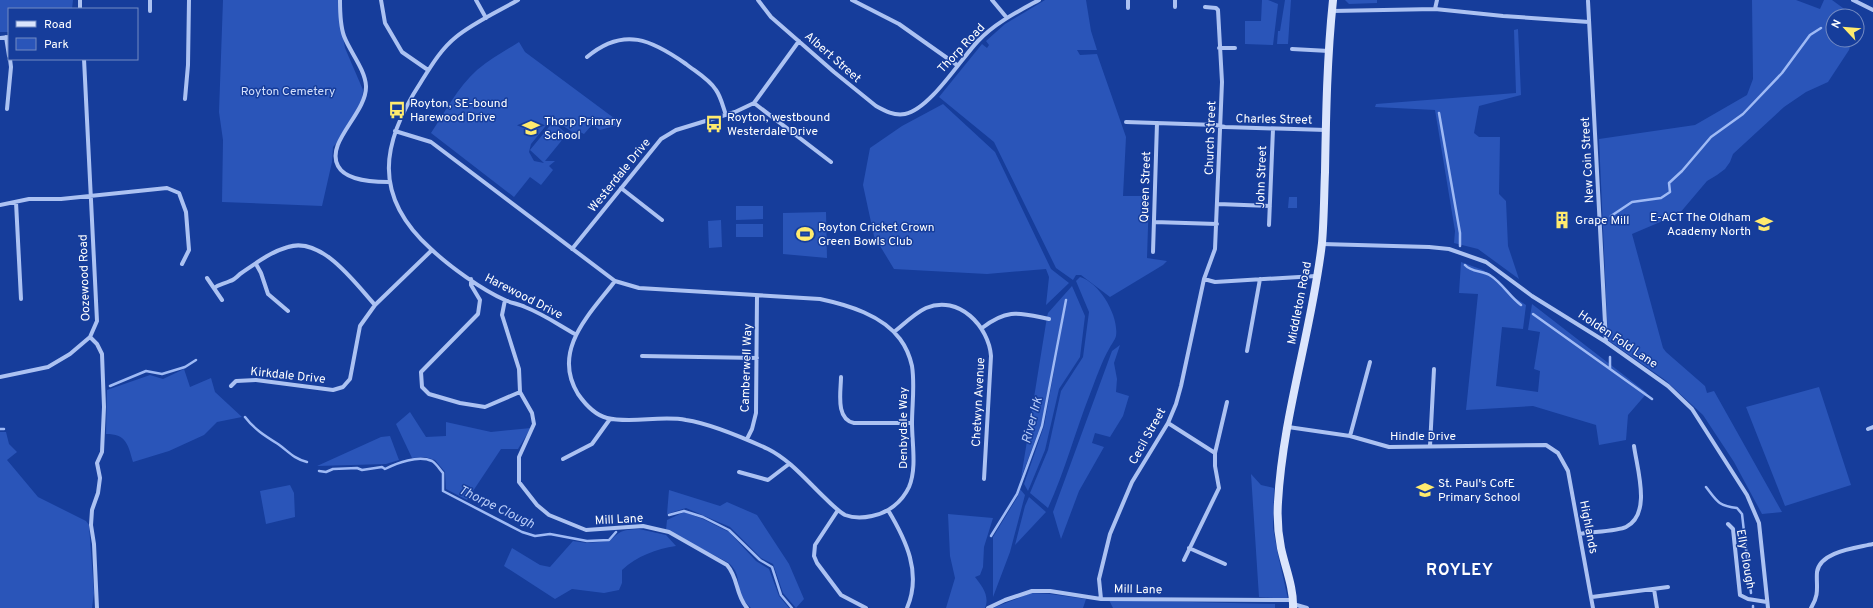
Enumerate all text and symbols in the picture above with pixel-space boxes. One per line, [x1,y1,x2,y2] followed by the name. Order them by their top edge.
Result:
[8,8,138,60] legend
[1825,8,1865,48] north arrow
[44,17,72,33] text: Road
[1829,17,1845,31] text: N
[935,20,989,77] street label: Thorp Road
[801,29,864,87] street label: Albert Street
[44,37,69,53] text: Park
[241,84,335,100] park label: Royton Cemetery
[410,96,507,126] place label: Royton, SE-bound Harewood Drive
[387,100,407,120] bus stop icon: Royton, SE-bound Harewood Drive
[1202,101,1220,175] street label: Church Street
[727,110,830,140] place label: Royton, westbound Westerdale Drive
[1236,111,1312,129] street label: Charles Street
[544,114,622,144] place label: Thorp Primary School
[704,114,724,134] bus stop icon: Royton, westbound Westerdale Drive
[1578,116,1598,204] street label: New Coin Street
[521,118,541,138] school or university icon: Thorp Primary School
[585,135,655,216] street label: Westerdale Drive
[1253,145,1271,209] street label: John Street
[1137,151,1155,223] street label: Queen Street
[1552,210,1572,230] building icon: Grape Mill
[1650,210,1751,240] place label: E-ACT The Oldham Academy North
[1575,213,1629,229] place label: Grape Mill
[1754,214,1774,234] school or university icon: E-ACT The Oldham Academy North
[818,220,935,250] place label: Royton Cricket Crown Green Bowls Club
[795,224,815,244] sports icon: Royton Cricket Crown Green Bowls Club
[75,234,95,322] street label: Oozewood Road
[1284,260,1316,346] street label: Middleton Road
[482,270,565,323] street label: Harewood Drive
[1574,307,1660,372] street label: Holden Fold Lane
[737,323,757,413] street label: Camberwell Way
[969,357,989,447] street label: Chetwyn Avenue
[250,364,326,388] street label: Kirkdale Drive
[896,387,912,469] street label: Denbydale Way
[1019,395,1047,445] water label: River Irk
[1126,405,1170,468] street label: Cecil Street
[1390,429,1456,445] street label: Hindle Drive
[1438,476,1521,506] place label: St. Paul's CofE Primary School
[1415,480,1435,500] school or university icon: St. Paul's CofE Primary School
[456,483,537,533] water label: Thorpe Clough
[1575,499,1601,555] street label: Highlands
[594,511,644,529] street label: Mill Lane
[1732,528,1758,590] street label: Elly Clough
[1426,561,1494,581] district label: ROYLEY
[1114,582,1162,598] street label: Mill Lane

